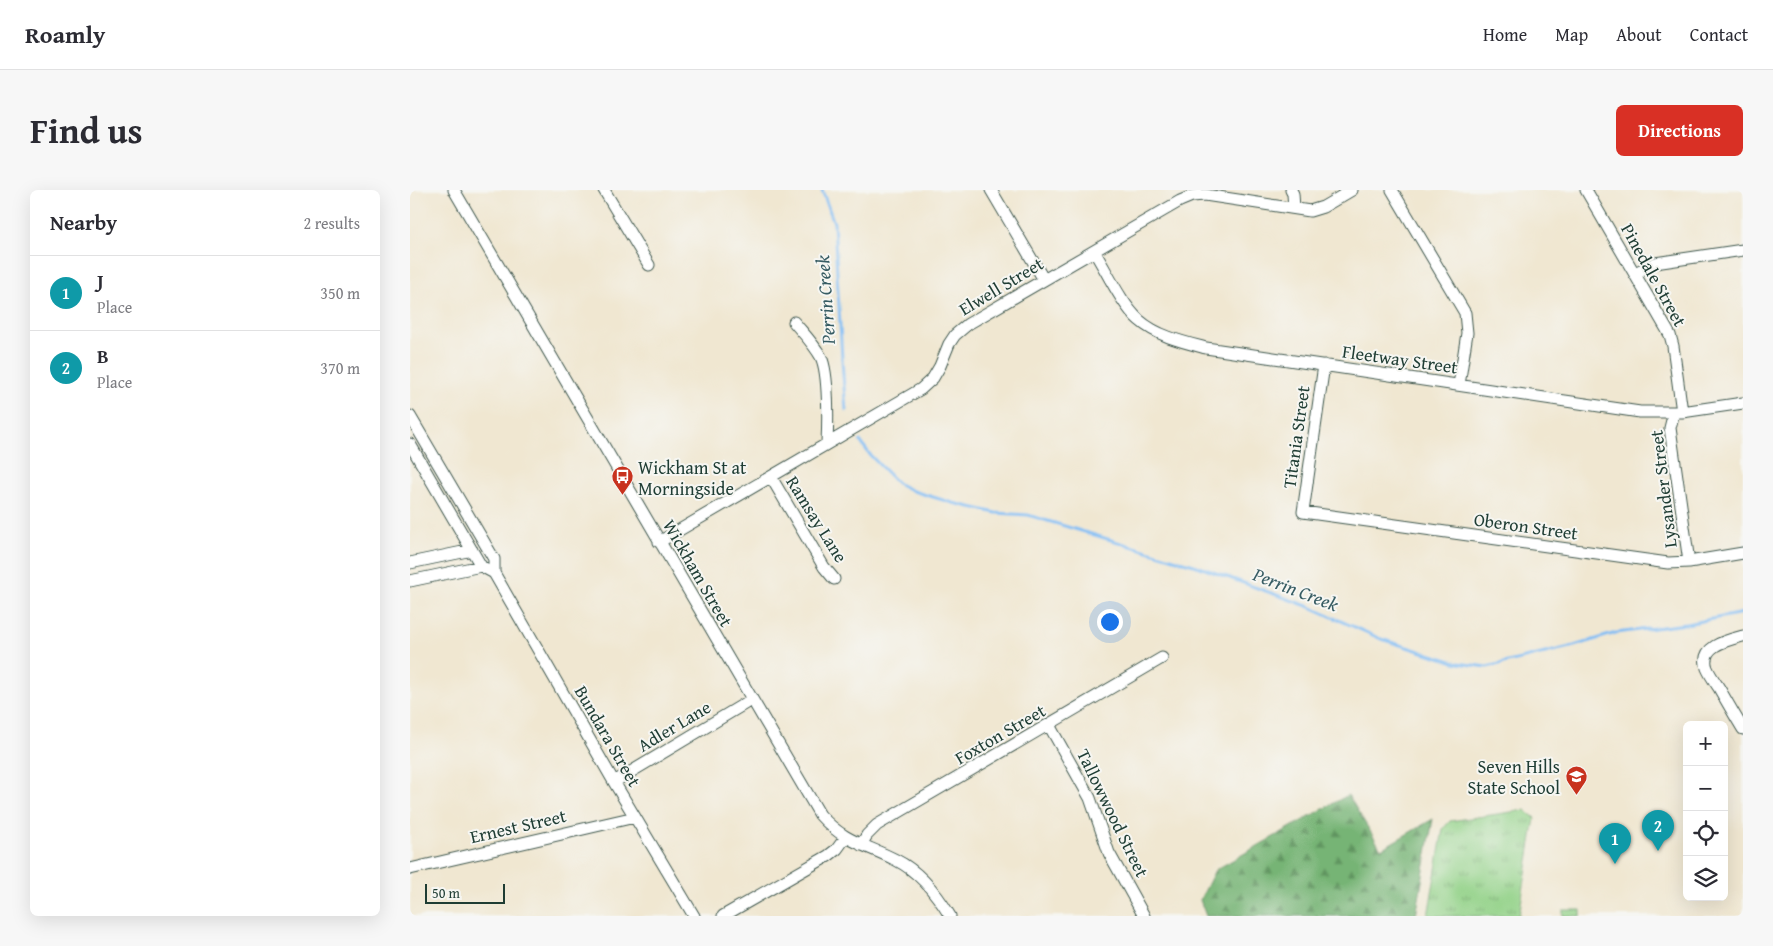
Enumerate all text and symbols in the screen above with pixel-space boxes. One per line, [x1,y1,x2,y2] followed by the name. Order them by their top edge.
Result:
[25,17,105,52] text: Roamly
[1483,21,1527,48] text: Home
[1555,21,1588,48] text: Map
[1616,21,1662,48] text: About
[1690,21,1748,48] text: Contact
[30,105,143,156] text: Find us
[1616,105,1743,156] button: Directions
[50,207,117,238] text: Nearby
[303,211,360,235] text: 2 results
[1614,218,1694,332] street label: Pinedale Street
[953,250,1049,322] street label: Elwell Street
[808,254,842,347] water label: Perrin Creek
[97,267,104,295] text: J
[62,281,70,305] text: 1
[320,281,360,305] text: 350 m
[97,295,132,319] text: Place
[1340,338,1460,381] street label: Fleetway Street
[97,342,109,370] text: B
[62,356,70,380] text: 2
[320,356,360,380] text: 370 m
[97,370,132,394] text: Place
[1275,383,1317,490] street label: Titania Street
[1642,428,1684,549] street label: Lysander Street
[638,454,747,502] place label: Wickham St at Morningside
[610,465,634,496] bus stop icon: Wickham St at Morningside
[780,470,854,568] street label: Ramsay Lane
[1472,505,1580,547] street label: Oberon Street
[656,514,740,632] street label: Wickham Street
[1248,560,1343,618] water label: Perrin Creek
[1097,609,1123,635] your location
[568,680,648,792] street label: Bundara Street
[632,694,716,758] street label: Adler Lane
[949,697,1051,771] street label: Foxton Street
[1683,721,1728,901] map controls
[1683,721,1728,766] button: +
[1070,744,1156,882] street label: Tallowwood Street
[1468,753,1560,801] place label: Seven Hills State School
[1564,764,1588,795] school or university icon: Seven Hills State School
[1683,766,1728,811] button: −
[467,802,569,850] street label: Ernest Street
[1642,810,1674,851] pin: 2
[1683,811,1728,856] button: locate
[1599,823,1631,864] pin: 1
[1683,856,1728,901] button: layers
[425,881,505,904] scale bar
[432,883,460,903] text: 50 m

